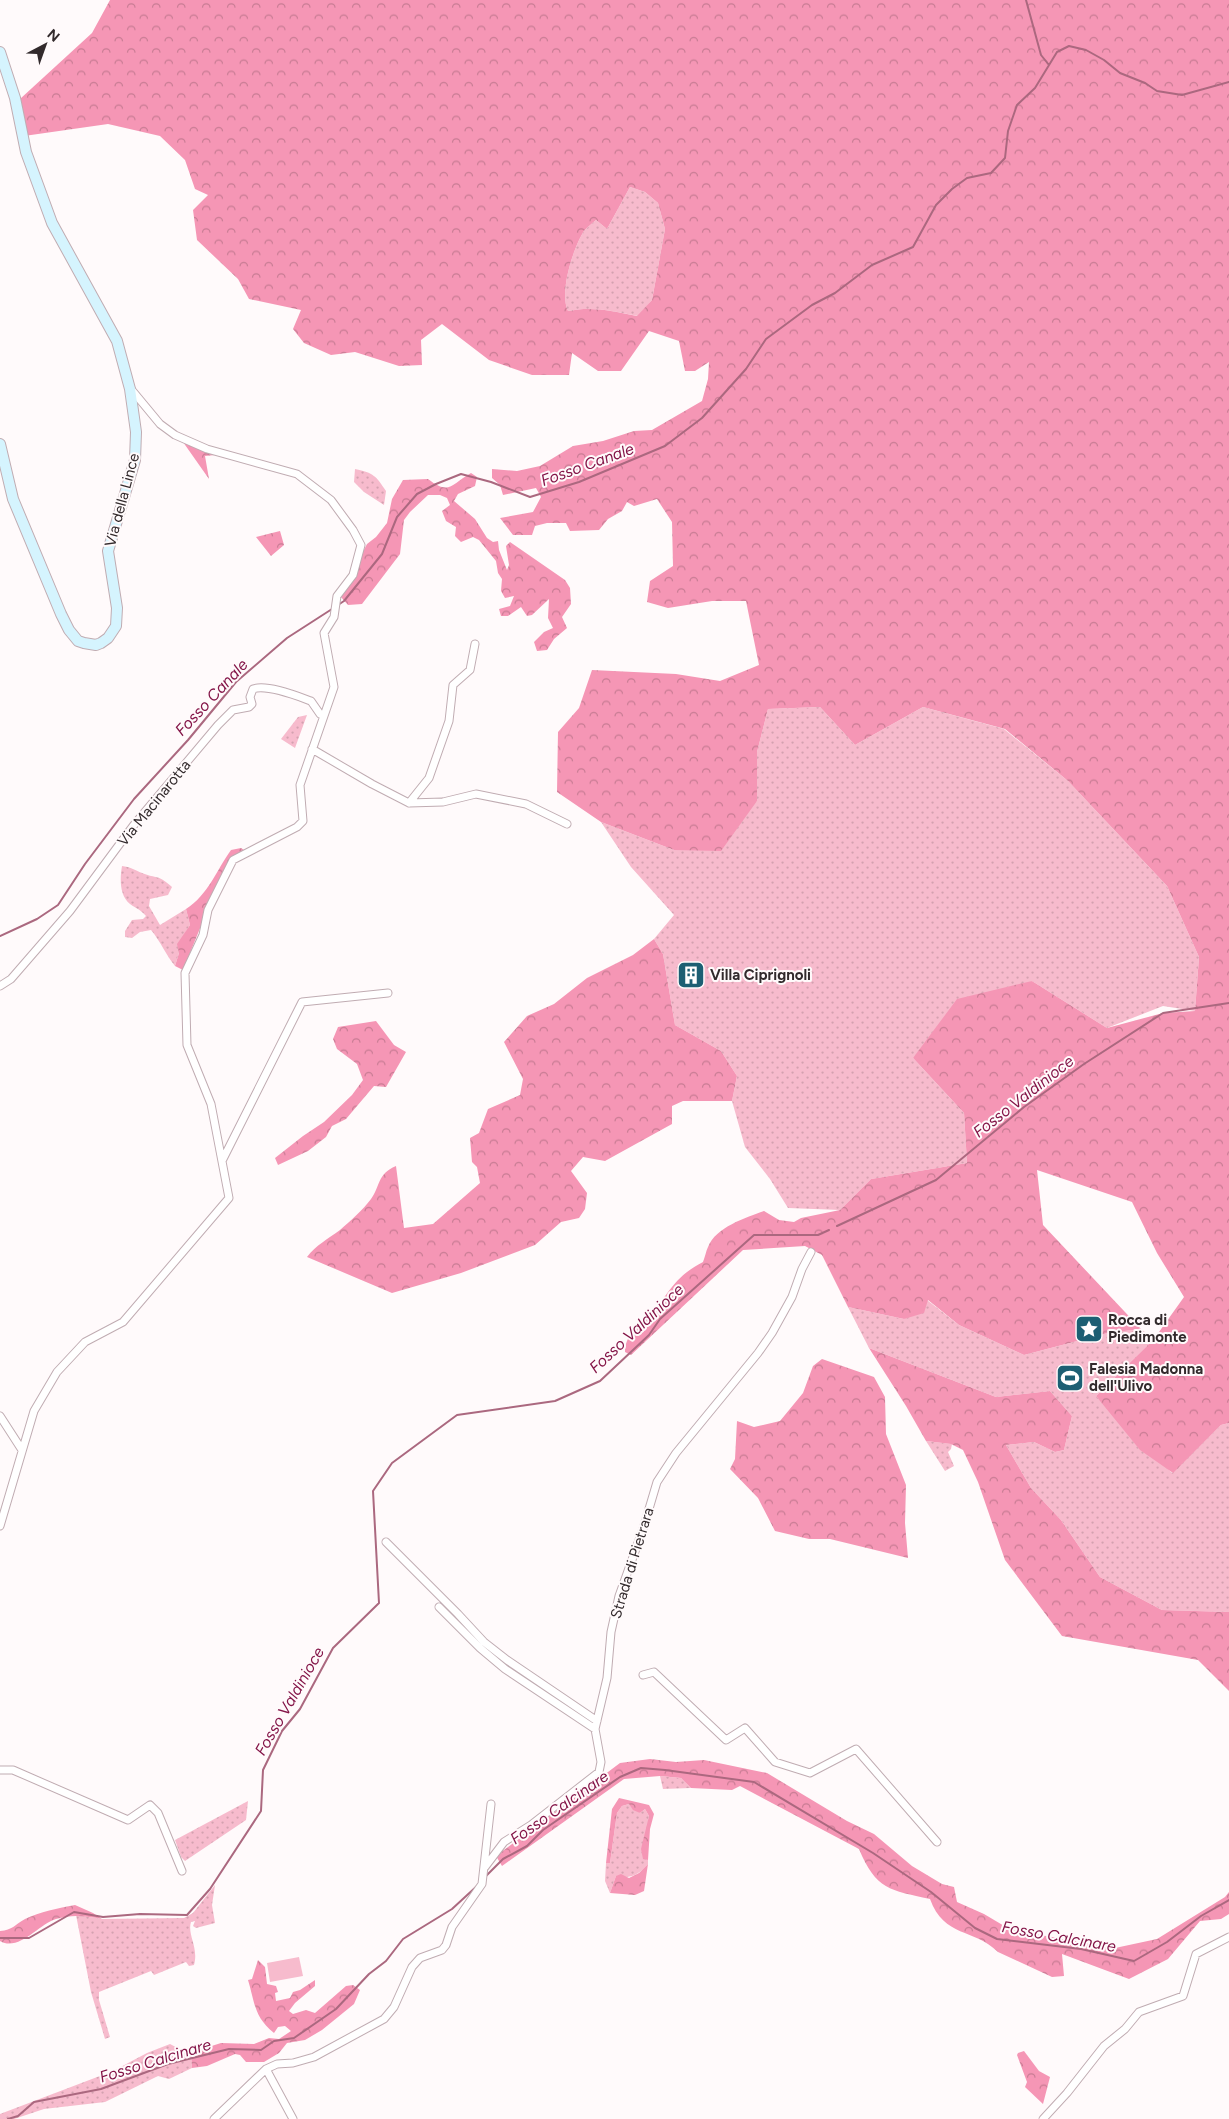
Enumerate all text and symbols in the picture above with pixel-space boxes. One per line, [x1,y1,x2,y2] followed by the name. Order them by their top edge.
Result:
[20,20,70,70] north arrow
[44,26,63,46] text: N
[538,439,637,490] water label: Fosso Canale
[101,451,143,549] street label: Via della Lince
[171,655,252,740] water label: Fosso Canale
[114,756,194,850] street label: Via Macinarotta
[676,960,706,990] building icon: Villa Ciprignoli
[710,966,811,984] place label: Villa Ciprignoli
[969,1051,1077,1141] water label: Fosso Valdinioce
[585,1280,688,1377] water label: Fosso Valdinioce
[1108,1311,1187,1346] place label: Rocca di Piedimonte
[1074,1314,1104,1344] place icon: Rocca di Piedimonte
[1089,1360,1203,1395] place label: Falesia Madonna dell'Ulivo
[1055,1363,1085,1393] sports icon: Falesia Madonna dell'Ulivo
[607,1505,657,1621] street label: Strada di Pietrara
[251,1643,328,1759] water label: Fosso Valdinioce
[506,1766,612,1848] water label: Fosso Calcinare
[1000,1917,1118,1956] water label: Fosso Calcinare
[97,2034,213,2086] water label: Fosso Calcinare

